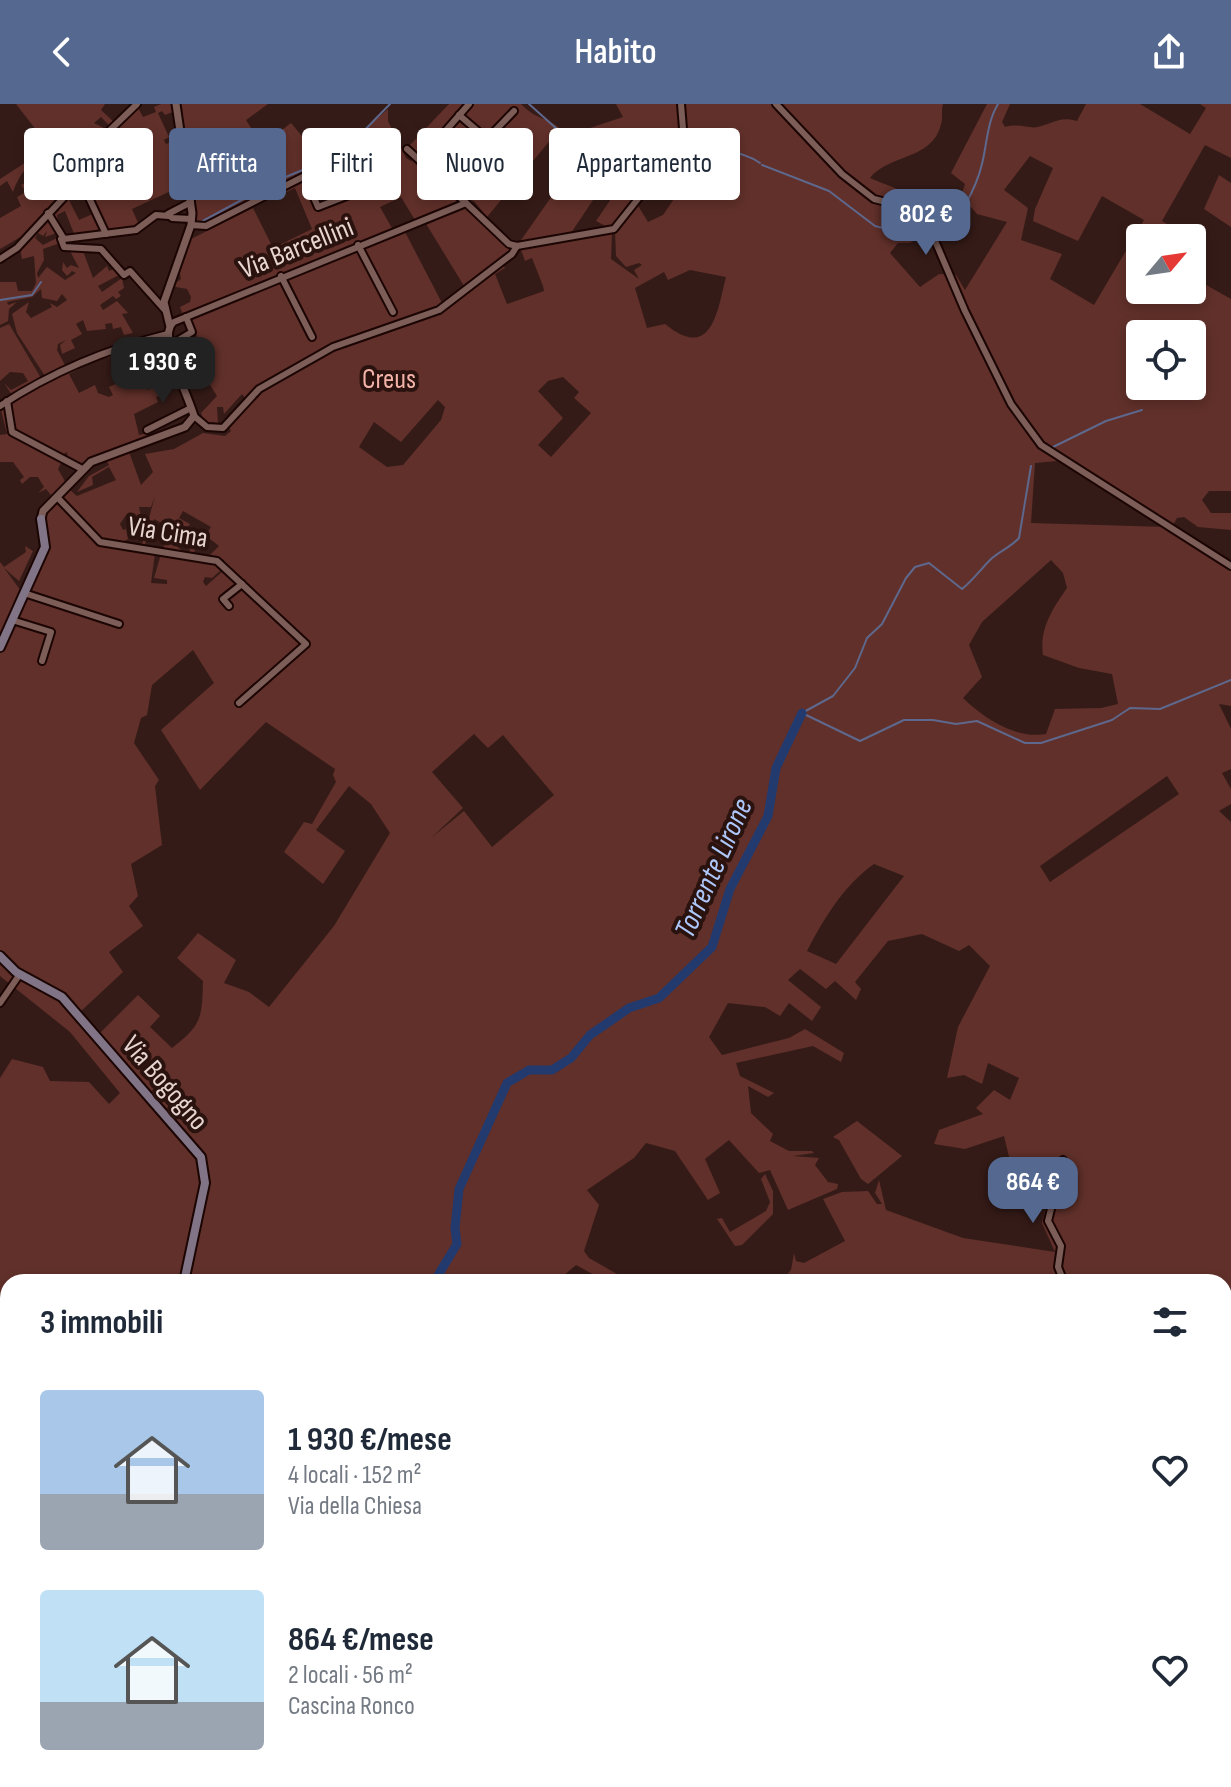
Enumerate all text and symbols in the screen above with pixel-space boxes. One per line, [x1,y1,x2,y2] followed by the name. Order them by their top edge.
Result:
[40,30,84,74] icon: back
[1147,30,1191,74] icon: share
[574,31,657,74] text: Habito
[24,128,153,200] chip: Compra
[169,128,286,200] chip: Affitta
[302,128,401,200] chip: Filtri
[417,128,533,200] chip: Nuovo
[549,128,740,200] chip: Appartamento
[870,189,982,257] pin: 802 €
[899,199,953,230] text: 802 €
[235,211,358,286] street label: Via Barcellini
[1126,224,1206,304] north arrow
[1126,224,1206,400] map controls
[1126,320,1206,400] button: locate
[89,337,237,405] pin: 1 930 €
[129,347,197,378] text: 1 930 €
[362,363,416,396] park label: Creus
[125,510,210,555] street label: Via Cima
[667,793,761,944] water label: Torrente Lirone
[115,1029,215,1137] street label: Via Bogogno
[977,1157,1089,1225] pin: 864 €
[1006,1167,1060,1198] text: 864 €
[1148,1300,1192,1344] icon: filters
[40,1302,163,1343] text: 3 immobili
[288,1419,452,1460] text: 1 930 €/mese
[104,1422,200,1518] icon: home
[1148,1448,1192,1492] icon: heart
[288,1460,422,1491] text: 4 locali · 152 m²
[288,1491,422,1522] text: Via della Chiesa
[288,1619,434,1660] text: 864 €/mese
[104,1622,200,1718] icon: home
[1148,1648,1192,1692] icon: heart
[288,1660,413,1691] text: 2 locali · 56 m²
[288,1691,415,1722] text: Cascina Ronco

